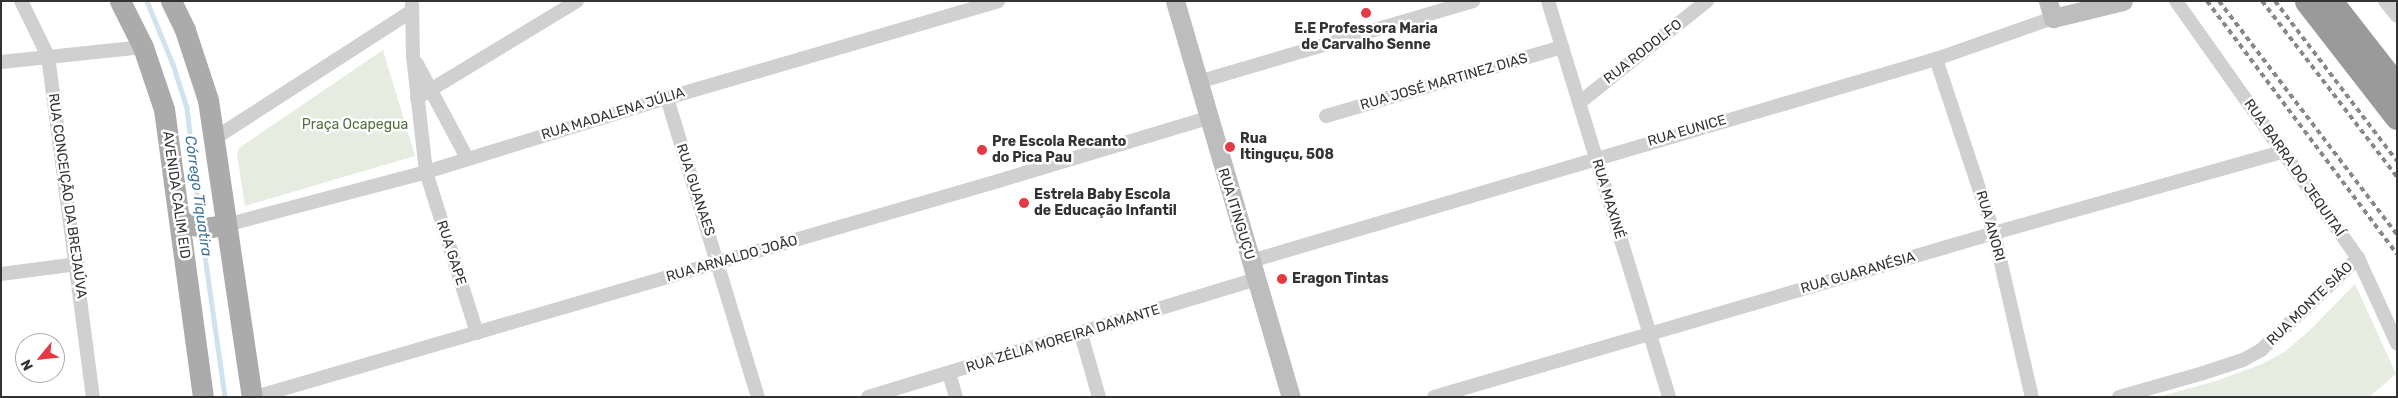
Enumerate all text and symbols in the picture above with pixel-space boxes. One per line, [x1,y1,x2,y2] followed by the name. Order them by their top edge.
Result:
[1360,7,1372,19] marker: E.E Professora Maria de Carvalho Senne
[1600,16,1686,88] street label: RUA RODOLFO
[1294,21,1438,54] place label: E.E Professora Maria de Carvalho Senne
[1358,50,1530,114] street label: RUA JOSÉ MARTINEZ DIAS
[539,84,687,144] street label: RUA MADALENA JÚLIA
[44,92,90,300] street label: RUA CONCEIÇÃO DA BREJAÚVA
[2240,96,2348,240] street label: RUA BARRA DO JEQUITAÍ
[1646,112,1728,150] street label: RUA EUNICE
[302,117,408,133] park label: Praça Ocapegua
[159,130,193,260] street label: AVENIDA CALIM EID
[1240,131,1334,164] place label: Rua Itinguçu, 508
[181,134,215,258] water label: Córrego Tiquatira
[992,134,1126,166] place label: Pre Escola Recanto do Pica Pau
[1224,141,1236,153] marker: Rua Itinguçu, 508
[672,142,718,238] street label: RUA GUANAES
[976,144,988,156] marker: Pre Escola Recanto do Pica Pau
[1588,157,1628,241] street label: RUA MAXINÉ
[1214,166,1258,262] street label: RUA ITINGUÇU
[1034,187,1177,220] place label: Estrela Baby Escola de Educação Infantil
[1972,189,2008,263] street label: RUA ANORI
[1018,197,1030,209] marker: Estrela Baby Escola de Educação Infantil
[433,218,469,288] street label: RUA GAPE
[664,232,800,286] street label: RUA ARNALDO JOÃO
[1799,249,1917,297] street label: RUA GUARANÉSIA
[2263,259,2357,349] street label: RUA MONTE SIÃO
[1292,271,1389,287] place label: Eragon Tintas
[1276,273,1288,285] marker: Eragon Tintas
[964,301,1162,377] street label: RUA ZÉLIA MOREIRA DAMANTE
[15,333,65,383] north arrow
[17,356,37,373] text: N

